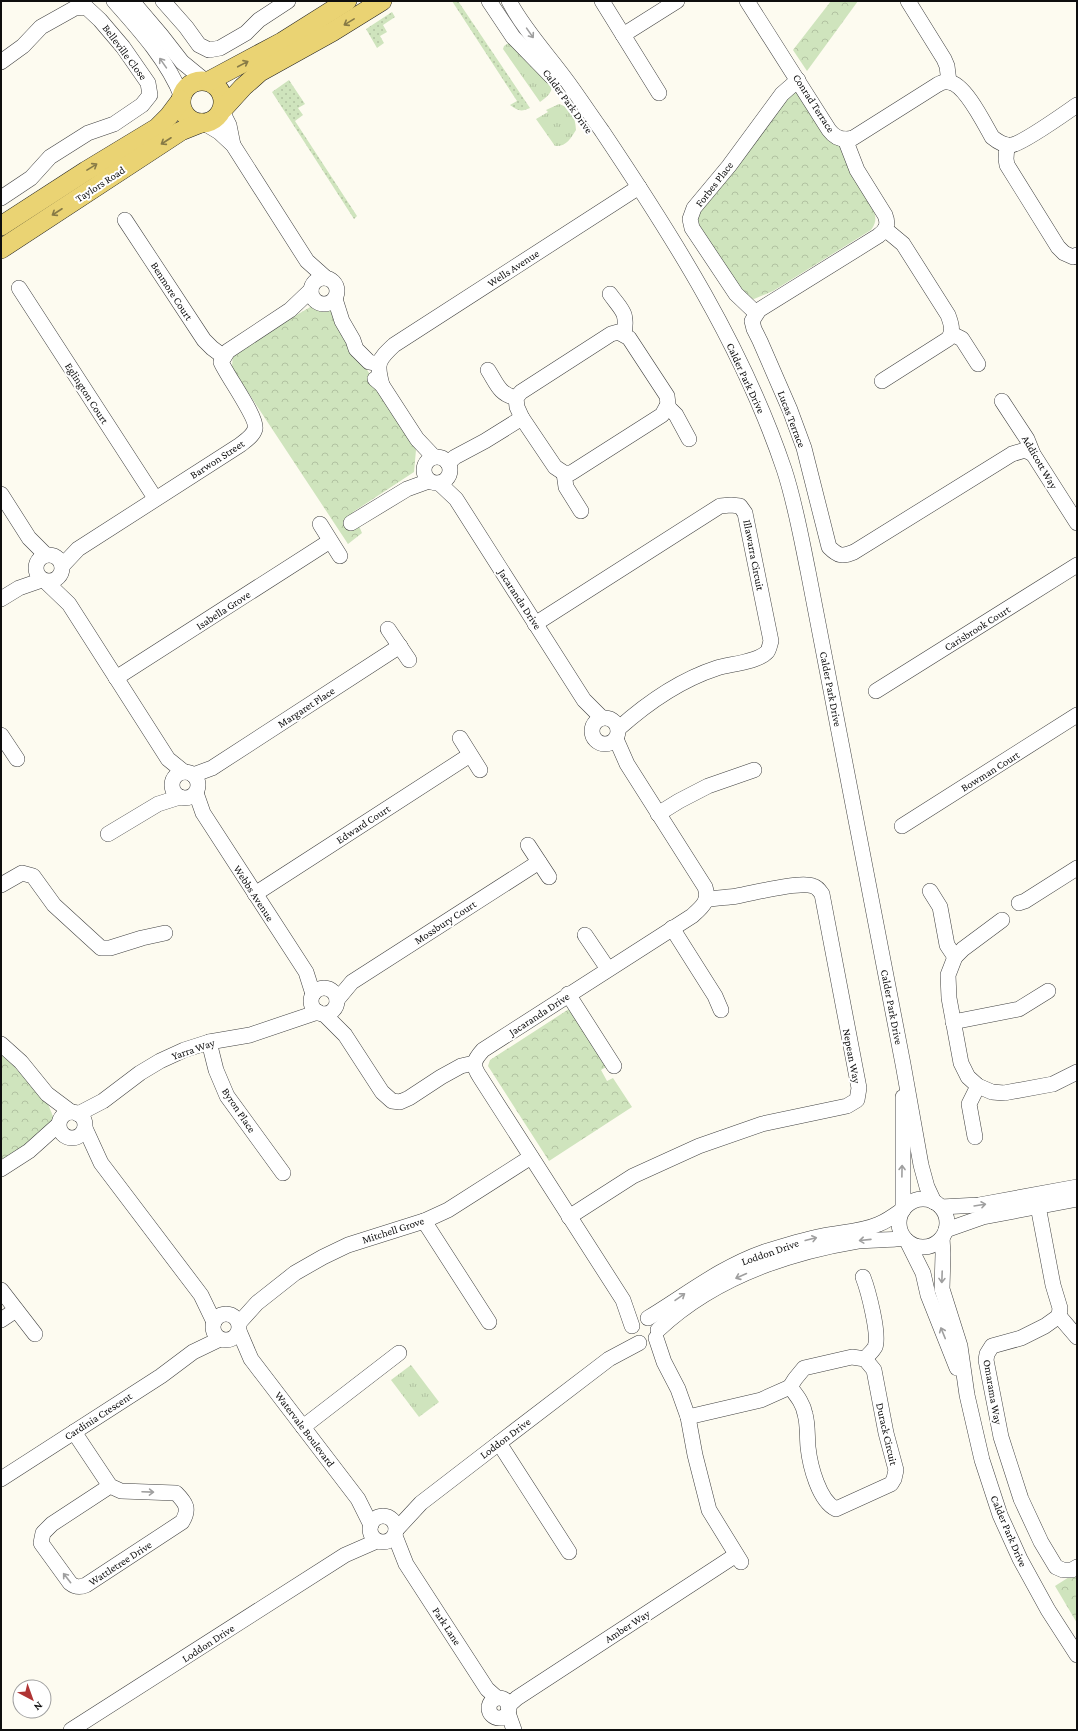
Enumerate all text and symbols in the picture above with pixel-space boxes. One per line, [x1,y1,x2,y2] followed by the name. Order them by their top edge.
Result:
[344,18,355,26] one-way arrow
[100,22,150,82] street label: Belleville Close
[526,28,534,39] one-way arrow
[159,57,167,68] one-way arrow
[237,59,249,67] one-way arrow
[541,67,595,136] street label: Calder Park Drive
[791,72,837,134] street label: Conrad Terrace
[160,137,172,145] one-way arrow
[693,159,736,209] street label: Forbes Place
[73,163,128,205] street label: Taylors Road
[87,163,98,171] one-way arrow
[52,208,63,216] one-way arrow
[485,247,541,289] street label: Wells Avenue
[149,260,195,323] street label: Benmore Court
[724,341,768,415] street label: Calder Park Drive
[62,360,111,427] street label: Eglington Court
[776,389,808,449] street label: Lucas Terrace
[1019,433,1061,492] street label: Addicott Way
[188,437,247,481] street label: Barwon Street
[741,519,767,592] street label: Illawarra Circuit
[495,566,544,632] street label: Jacaranda Drive
[194,588,252,632] street label: Isabella Grove
[942,603,1012,653] street label: Carisbrook Court
[818,650,844,728] street label: Calder Park Drive
[275,684,337,731] street label: Margaret Place
[959,748,1022,794] street label: Bowman Court
[334,802,392,846] street label: Edward Court
[231,863,277,923] street label: Webbs Avenue
[412,897,479,947] street label: Mossbury Court
[879,968,905,1046] street label: Calder Park Drive
[506,990,572,1039] street label: Jacaranda Drive
[840,1028,863,1085] street label: Nepean Way
[170,1036,217,1063] street label: Yarra Way
[219,1085,258,1135] street label: Byron Place
[899,1165,906,1178] one-way arrow
[973,1201,986,1209] one-way arrow
[360,1214,426,1246] street label: Mitchell Grove
[804,1234,817,1242] one-way arrow
[859,1236,872,1244] one-way arrow
[740,1237,800,1267] street label: Loddon Drive
[939,1270,946,1283] one-way arrow
[735,1273,747,1280] one-way arrow
[675,1293,686,1301] one-way arrow
[939,1327,946,1339] one-way arrow
[980,1359,1005,1427] street label: Omarama Way
[273,1389,337,1469] street label: Watervale Boulevard
[62,1390,134,1442] street label: Cardinia Crescent
[874,1402,900,1467] street label: Durack Circuit
[477,1415,533,1461] street label: Loddon Drive
[141,1488,154,1496] one-way arrow
[989,1493,1030,1569] street label: Calder Park Drive
[86,1538,154,1588] street label: Wattletree Drive
[63,1573,71,1584] one-way arrow
[430,1605,464,1647] street label: Park Lane
[602,1607,653,1646] street label: Amber Way
[180,1622,237,1664] street label: Loddon Drive
[12,1679,52,1719] north arrow
[31,1700,45,1714] text: N

